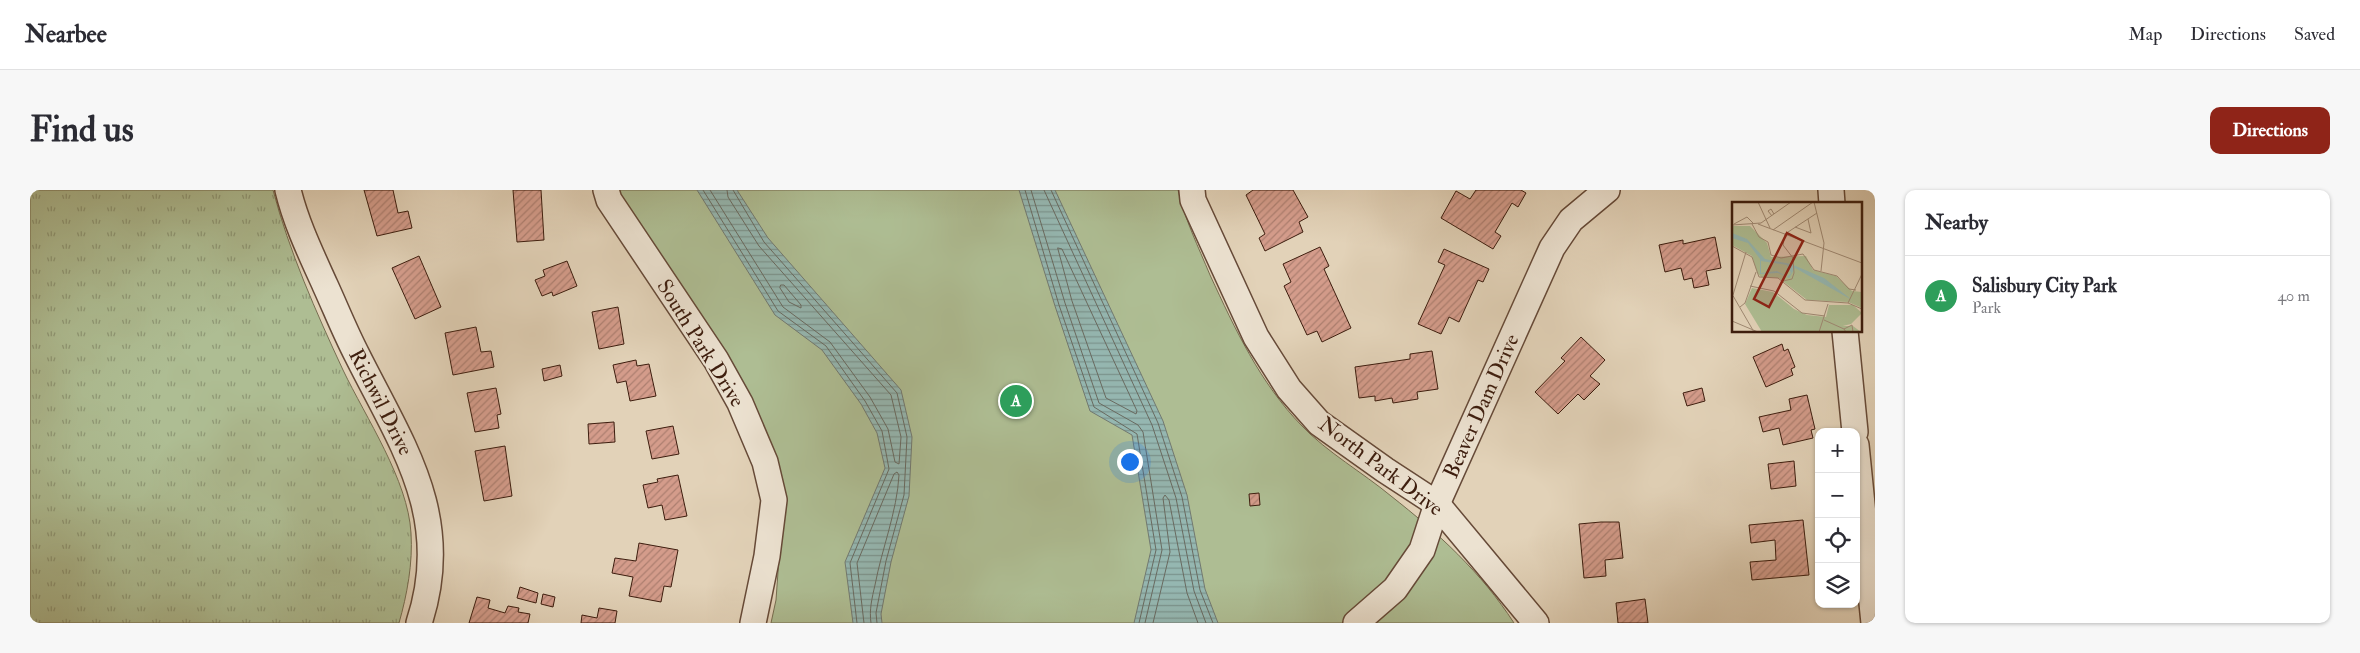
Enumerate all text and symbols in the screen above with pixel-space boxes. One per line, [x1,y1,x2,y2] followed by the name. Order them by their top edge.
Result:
[25,19,107,50] text: Nearbee
[2129,23,2162,46] text: Map
[2190,23,2266,46] text: Directions
[2294,23,2335,46] text: Saved
[2210,107,2330,154] button: Directions
[30,108,134,152] text: Find us
[1732,202,1862,332] inset map
[1925,209,1988,236] text: Nearby
[651,274,751,412] street label: South Park Drive
[1972,274,2117,298] text: Salisbury City Park
[1936,286,1946,306] text: A
[2277,286,2310,306] text: 40 m
[1972,298,2001,318] text: Park
[1438,330,1525,483] street label: Beaver Dam Drive
[342,344,419,460] street label: Richwil Drive
[1000,382,1032,420] pin: A
[1313,411,1449,522] street label: North Park Drive
[1815,428,1860,608] map controls
[1815,428,1860,473] button: +
[1117,449,1143,475] your location
[1815,473,1860,518] button: −
[1815,518,1860,563] button: locate
[1815,563,1860,608] button: layers

